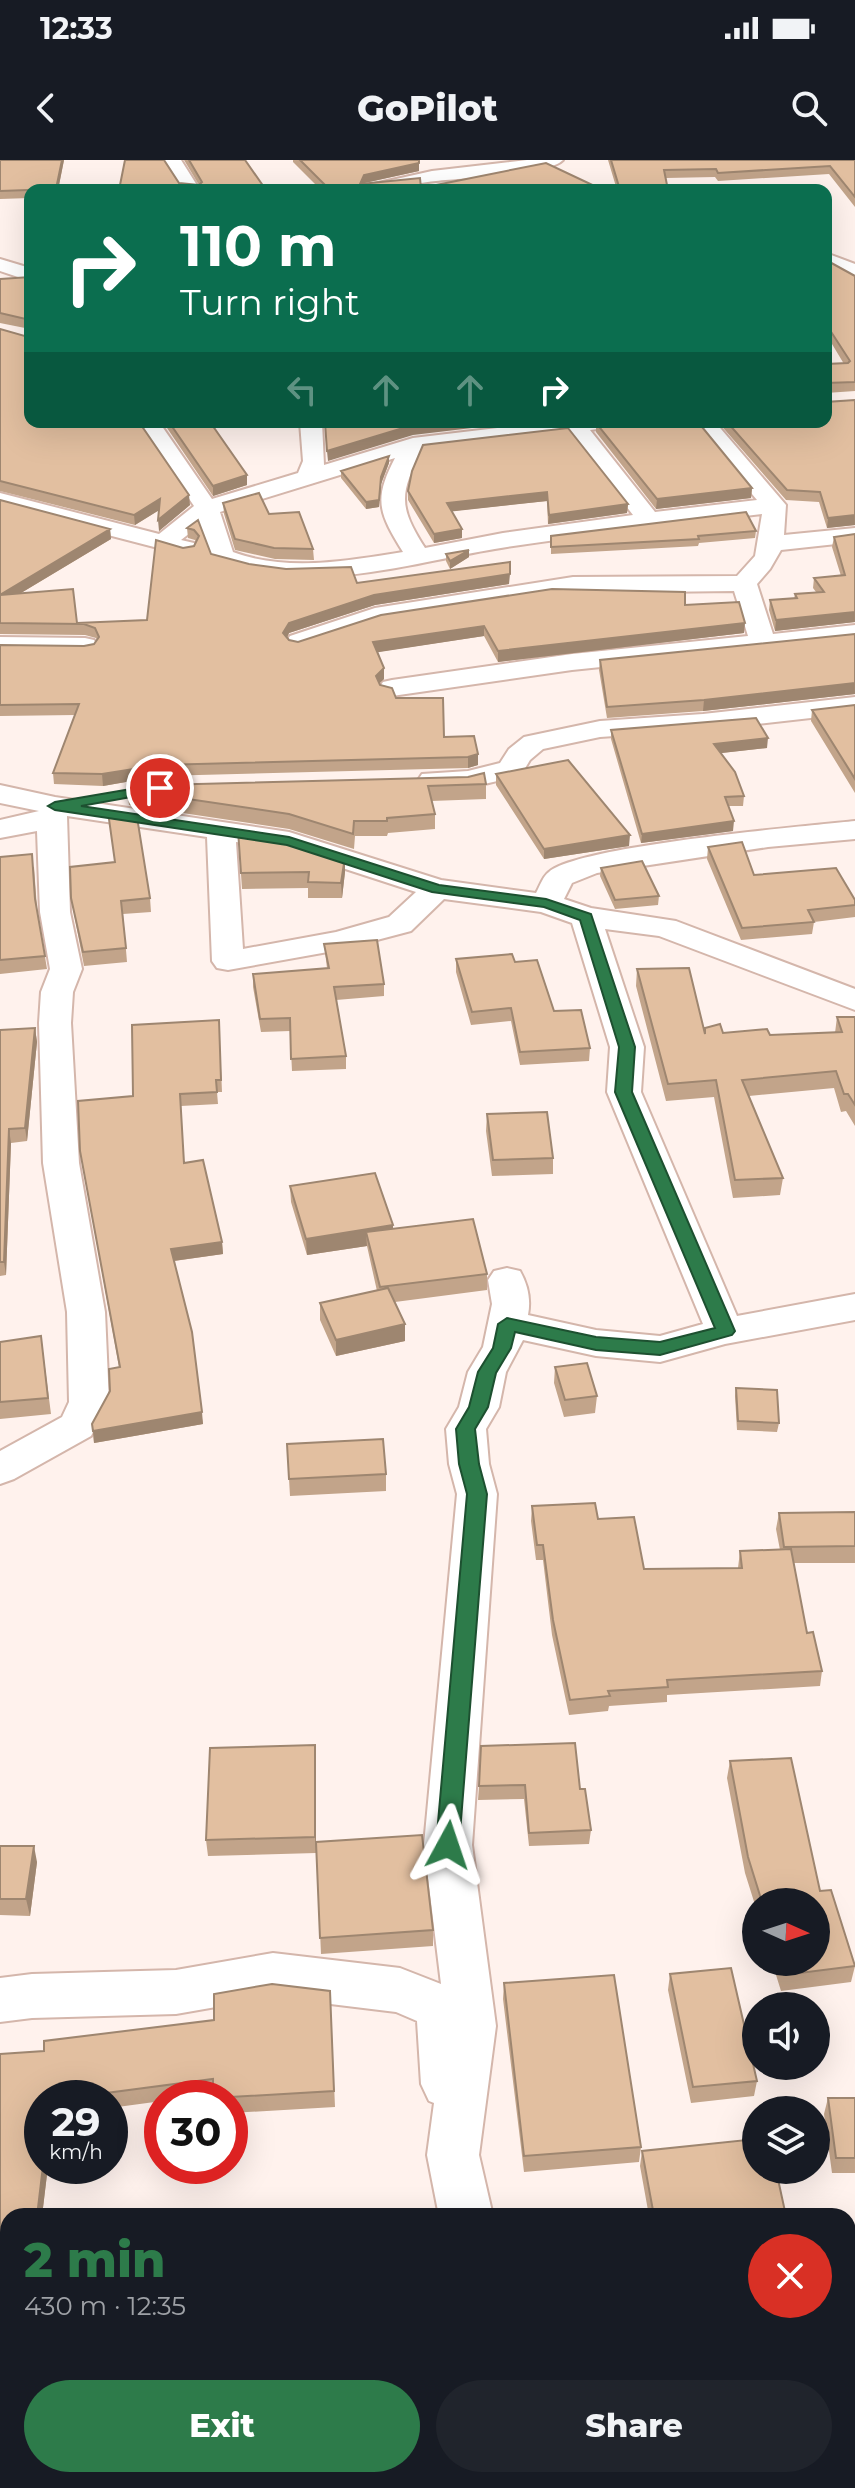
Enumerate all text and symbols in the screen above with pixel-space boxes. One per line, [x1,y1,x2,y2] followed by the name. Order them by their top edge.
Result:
[40,10,113,47] text: 12:33
[24,86,68,130] icon: back
[357,86,498,130] text: GoPilot
[787,86,831,130] icon: search
[180,212,337,280] text: 110 m
[48,216,152,320] icon: right
[180,280,360,324] text: Turn right
[280,368,324,412] icon: left
[364,368,408,412] icon: ahead
[448,368,492,412] icon: ahead
[532,368,576,412] icon: right
[126,754,194,822] pin
[138,766,182,810] icon: arrive
[406,1803,490,1887] position arrow
[742,1888,830,1976] north arrow
[742,1888,830,2184] map controls
[742,1992,830,2080] button: sound
[144,2080,248,2184] speed limit sign: 30
[742,2096,830,2184] button: layers
[51,2097,101,2146] text: 29
[49,2140,103,2164] text: km/h
[24,2231,165,2289] text: 2 min
[748,2234,832,2318] button: close
[24,2290,186,2322] text: 430 m · 12:35
[24,2380,420,2472] button: Exit
[436,2380,832,2472] button: Share

